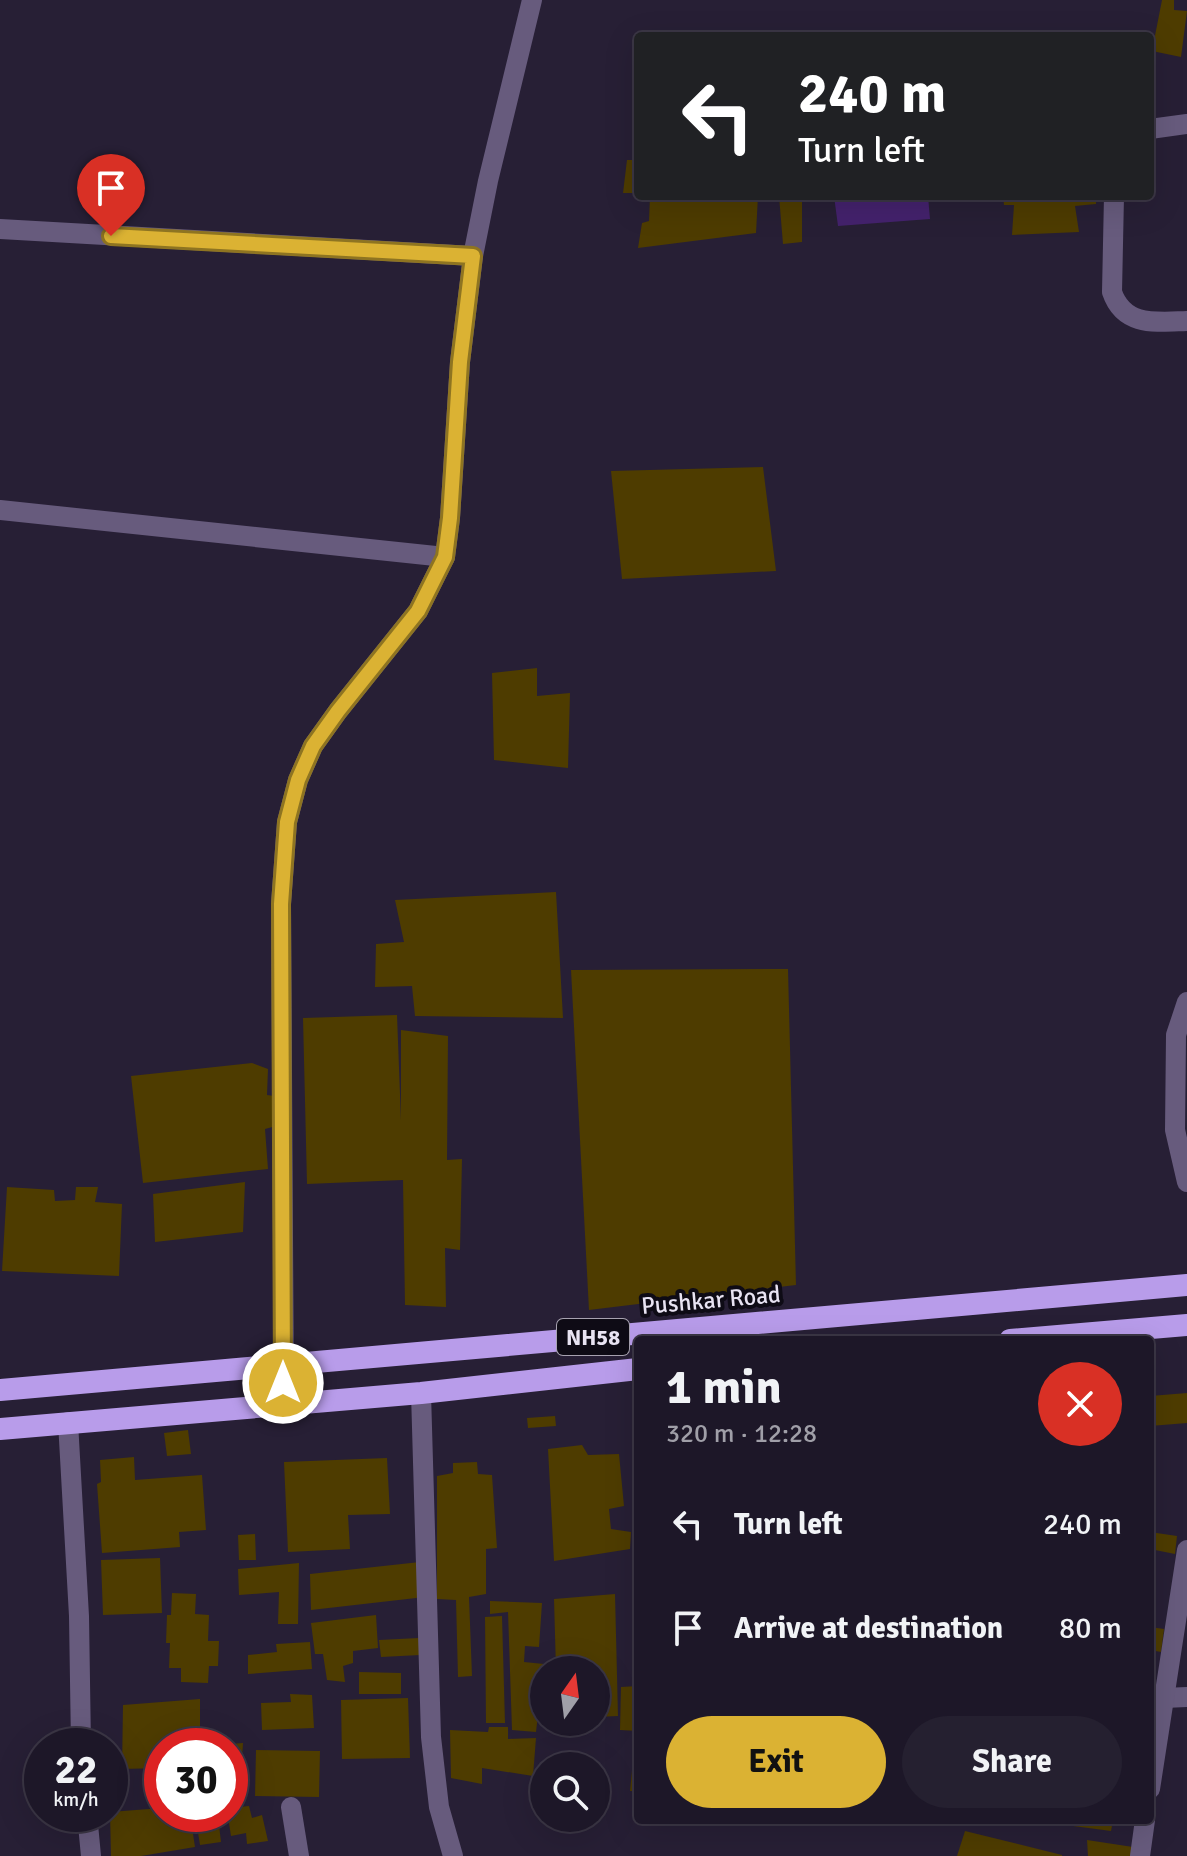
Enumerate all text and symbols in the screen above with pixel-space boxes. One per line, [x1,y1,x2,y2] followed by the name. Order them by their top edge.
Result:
[798,59,946,128] text: 240 m
[666,64,770,168] icon: left
[798,128,925,173] text: Turn left
[77,154,145,236] pin
[89,166,133,210] icon: arrive
[640,1279,782,1321] street label: Pushkar Road
[557,1319,629,1355] road number: NH58
[241,1341,325,1425] position arrow
[666,1358,782,1417] text: 1 min
[1038,1362,1122,1446] button: close
[666,1418,817,1450] text: 320 m · 12:28
[666,1502,710,1546] icon: left
[734,1506,843,1543] text: Turn left
[1043,1506,1122,1543] text: 240 m
[666,1606,710,1650] icon: arrive
[734,1610,1003,1647] text: Arrive at destination
[1059,1610,1122,1647] text: 80 m
[530,1656,610,1736] north arrow
[530,1656,610,1832] map controls
[666,1716,886,1808] button: Exit
[902,1716,1122,1808] button: Share
[144,1728,248,1832] speed limit sign: 30
[54,1745,98,1795] text: 22
[530,1752,610,1832] button: search
[53,1787,99,1812] text: km/h

